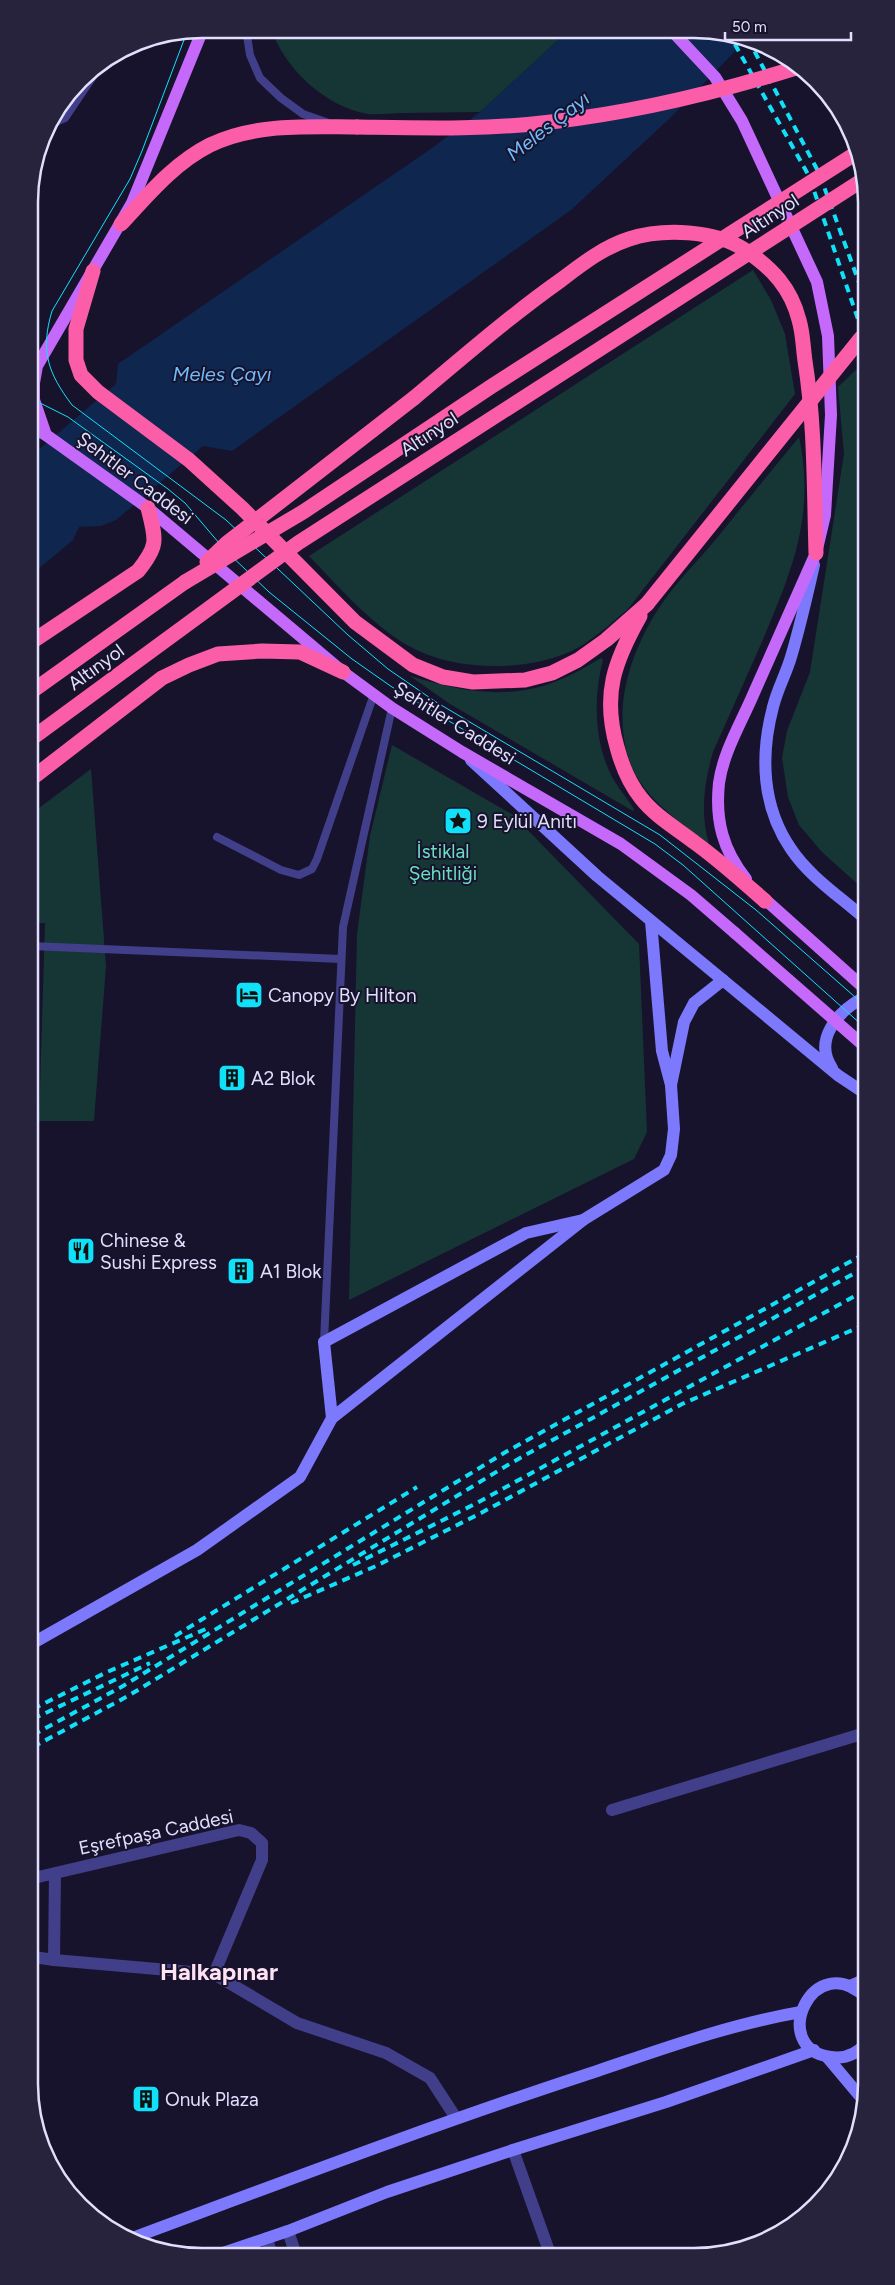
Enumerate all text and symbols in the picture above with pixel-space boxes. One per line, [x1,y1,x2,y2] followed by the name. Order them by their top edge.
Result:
[725,10,851,42] scale bar
[732,18,767,36] text: 50 m
[502,86,594,166] water label: Meles Çayı
[737,189,803,243] street label: Altınyol
[173,362,271,386] water label: Meles Çayı
[396,407,462,461] street label: Altınyol
[72,427,198,529] street label: Şehitler Caddesi
[63,639,129,695] street label: Altınyol
[390,676,520,770] street label: Şehitler Caddesi
[443,806,473,836] place icon: 9 Eylül Anıtı
[477,810,577,833] place label: 9 Eylül Anıtı
[409,840,477,885] park label: İstiklal Şehitliği
[234,980,264,1010] hotel icon: Canopy By Hilton
[268,984,417,1007] place label: Canopy By Hilton
[217,1063,247,1093] building icon: A2 Blok
[251,1067,316,1090] place label: A2 Blok
[100,1229,217,1274] place label: Chinese & Sushi Express
[66,1236,96,1266] restaurant icon: Chinese & Sushi Express
[226,1256,256,1286] building icon: A1 Blok
[260,1260,322,1283] place label: A1 Blok
[77,1804,235,1860] street label: Eşrefpaşa Caddesi
[160,1957,278,1986] district label: Halkapınar
[131,2084,161,2114] building icon: Onuk Plaza
[165,2088,259,2111] place label: Onuk Plaza

